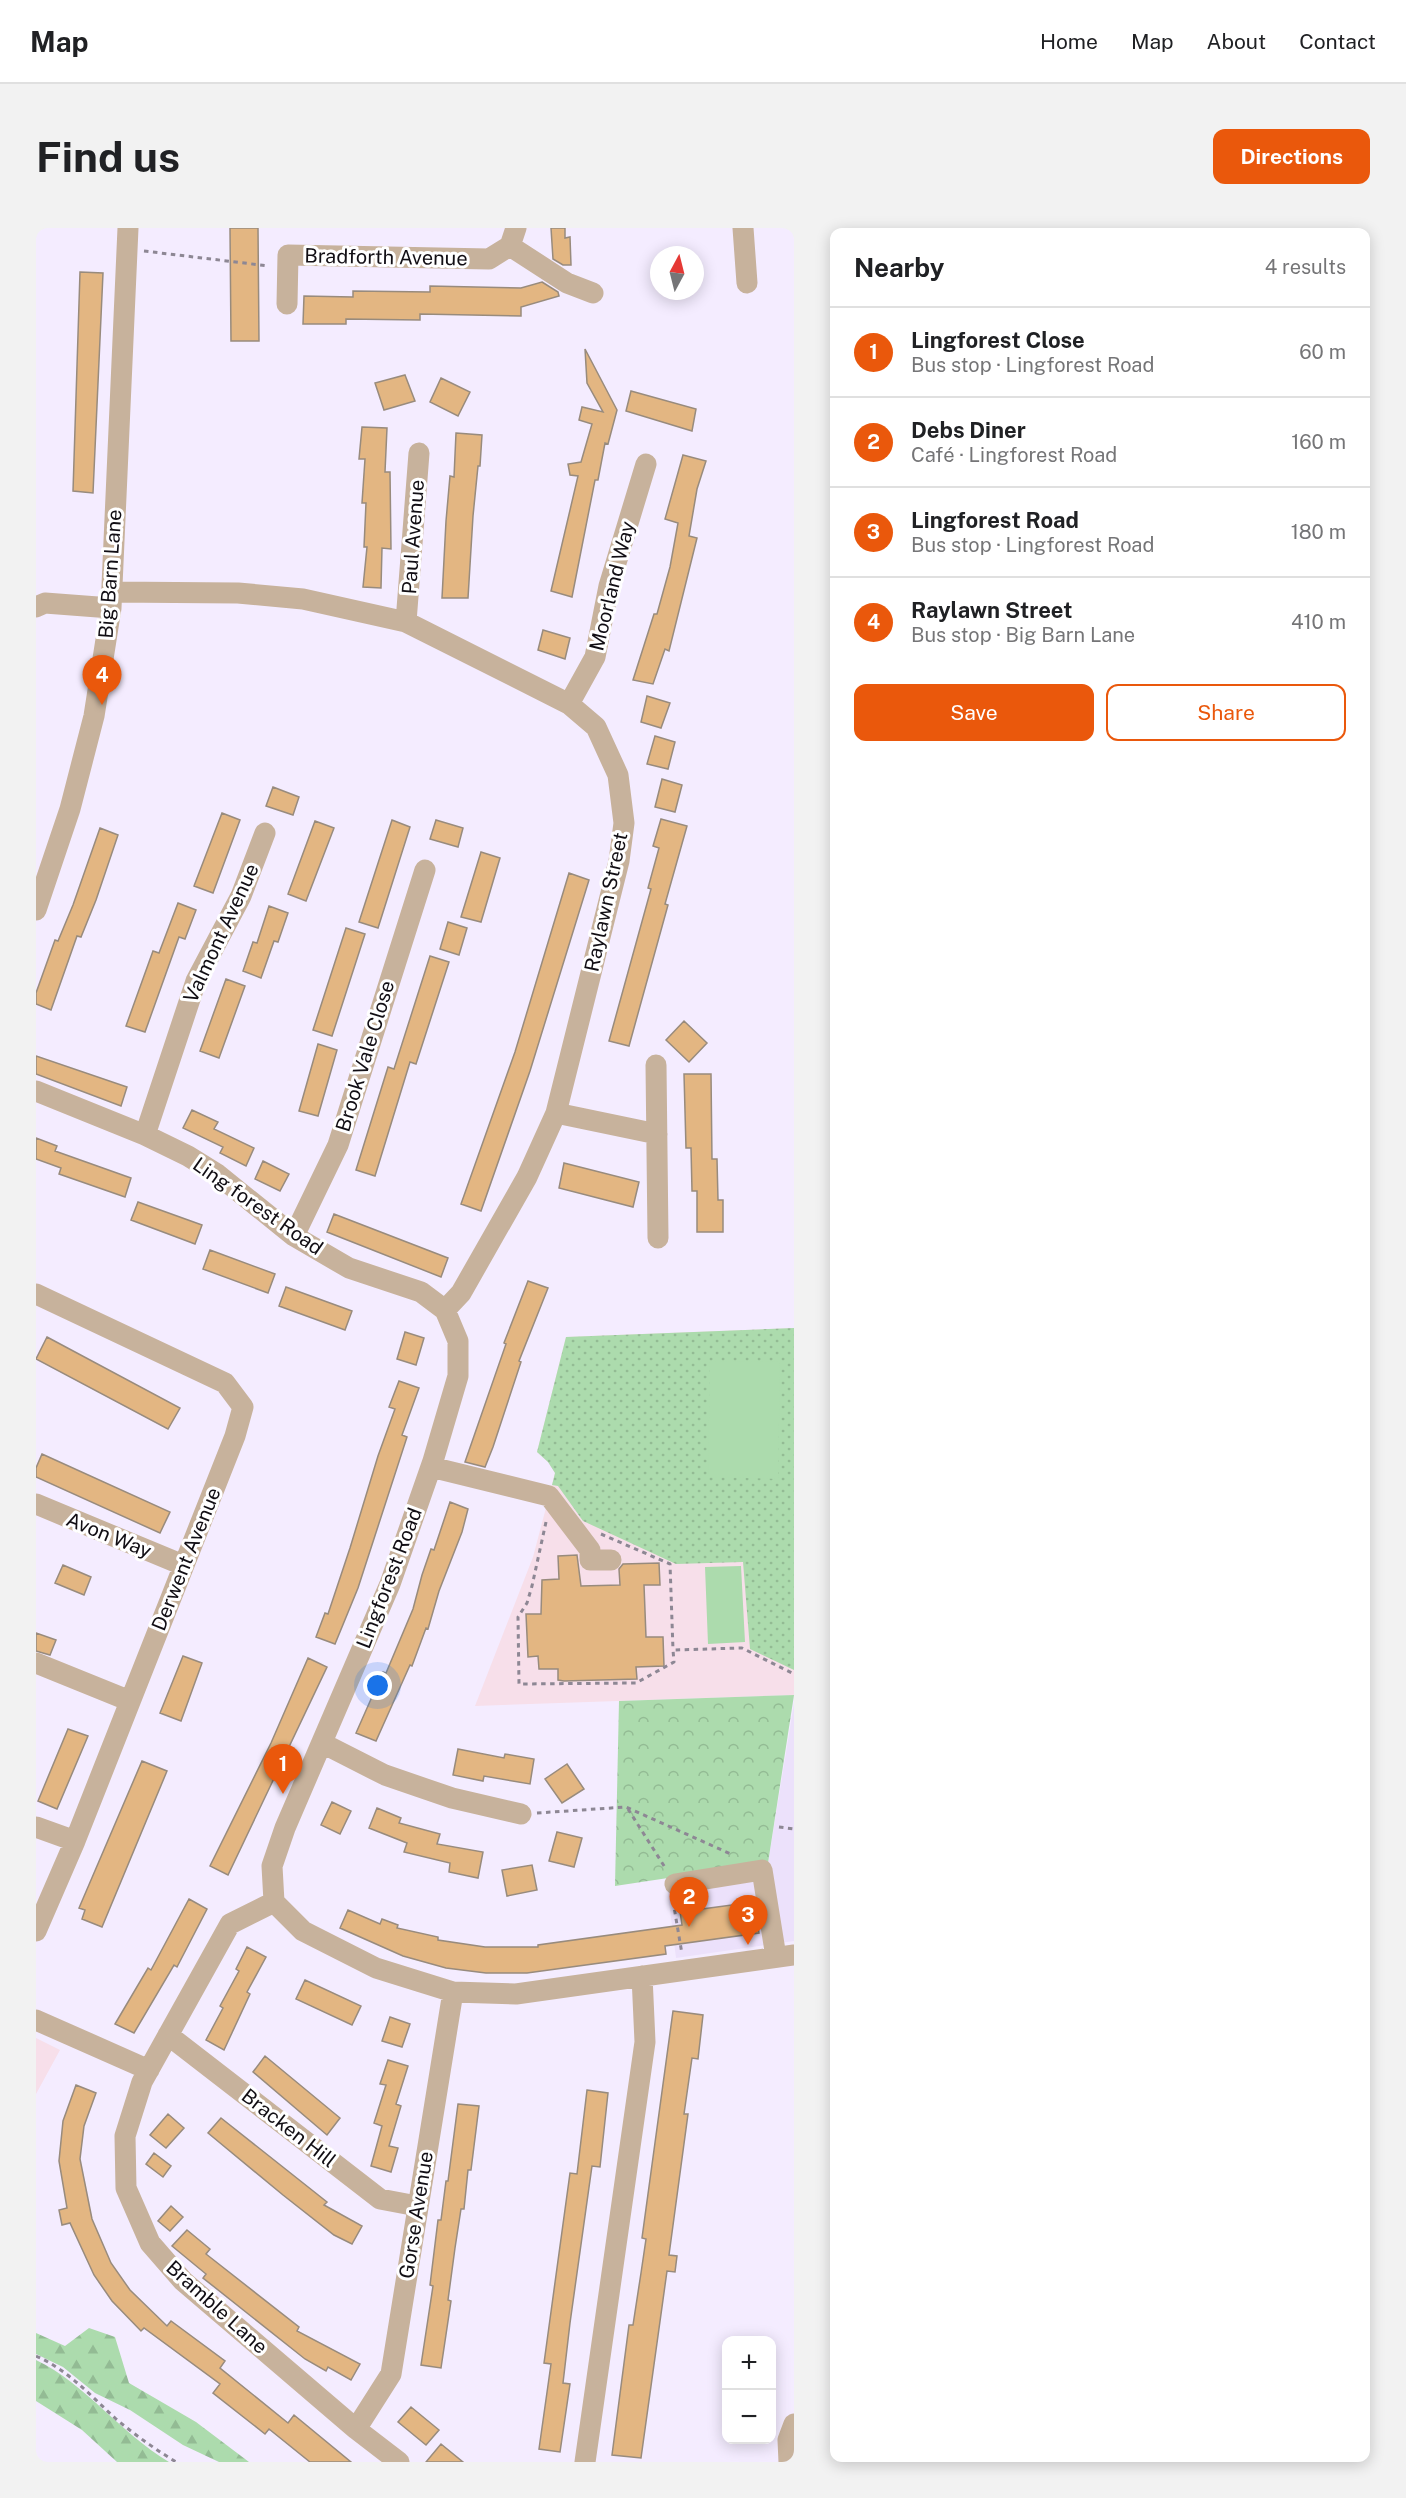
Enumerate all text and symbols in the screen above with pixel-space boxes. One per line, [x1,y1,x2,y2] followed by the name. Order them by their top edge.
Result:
[30,25,89,58] text: Map
[1040,29,1098,54] text: Home
[1131,29,1174,54] text: Map
[1207,29,1266,54] text: About
[1299,29,1376,54] text: Contact
[1213,129,1370,184] button: Directions
[36,132,180,181] text: Find us
[304,244,468,270] street label: Bradforth Avenue
[650,246,704,300] north arrow
[854,252,944,283] text: Nearby
[1265,255,1346,279] text: 4 results
[911,327,1085,353] text: Lingforest Close
[869,340,878,364] text: 1
[1299,340,1346,364] text: 60 m
[911,353,1154,377] text: Bus stop · Lingforest Road
[911,417,1026,443] text: Debs Diner
[867,430,880,454] text: 2
[1291,430,1346,454] text: 160 m
[911,443,1117,467] text: Café · Lingforest Road
[397,479,429,595] street label: Paul Avenue
[911,507,1079,533] text: Lingforest Road
[94,509,126,639] street label: Big Barn Lane
[584,519,640,653] street label: Moorland Way
[867,520,880,544] text: 3
[1291,520,1346,544] text: 180 m
[911,533,1154,557] text: Bus stop · Lingforest Road
[911,597,1072,623] text: Raylawn Street
[867,610,880,634] text: 4
[1291,610,1346,634] text: 410 m
[911,623,1135,647] text: Bus stop · Big Barn Lane
[82,656,122,705] pin: 4
[854,684,1094,741] button: Save
[1106,684,1346,741] button: Share
[580,830,632,974] street label: Raylawn Street
[178,860,264,1006] street label: Valmont Avenue
[331,978,399,1134] street label: Brook Vale Close
[188,1152,328,1260] street label: Ling forest Road
[146,1484,226,1634] street label: Derwent Avenue
[351,1504,427,1652] street label: Lingforest Road
[63,1507,155,1563] street label: Avon Way
[363,1671,392,1700] your location
[264,1744,302,1794] pin: 1
[670,1878,708,1927] pin: 2
[728,1896,768,1945] pin: 3
[237,2084,341,2172] street label: Bracken Hill
[394,2150,438,2280] street label: Gorse Avenue
[161,2255,273,2359] street label: Bramble Lane
[722,2336,776,2444] map controls
[722,2336,776,2390] button: +
[722,2390,776,2444] button: −

